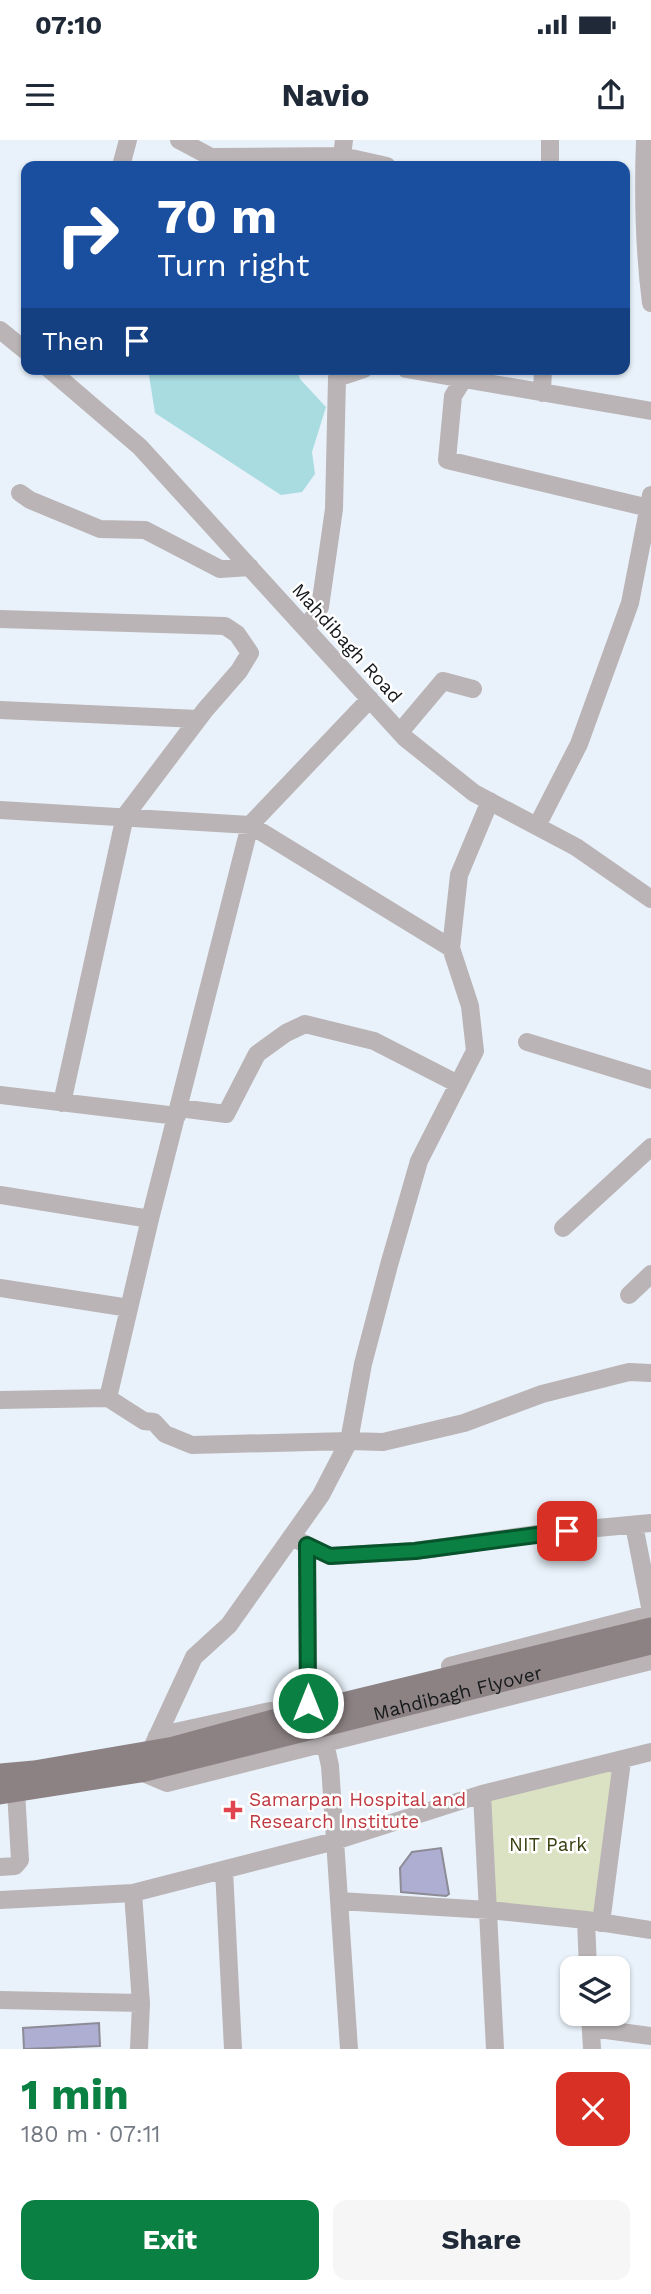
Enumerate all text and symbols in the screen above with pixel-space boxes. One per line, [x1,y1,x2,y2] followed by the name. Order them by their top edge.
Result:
[35,10,102,40] text: 07:10
[21,76,59,114] icon: menu
[282,76,369,114] text: Navio
[592,76,630,114] icon: share
[157,187,277,245] text: 70 m
[42,189,133,280] icon: right
[157,246,309,284] text: Turn right
[118,322,156,360] icon: arrive
[42,326,104,356] text: Then
[287,578,407,708] street label: Mahdibagh Road
[537,1501,597,1561] pin
[548,1512,586,1550] icon: arrive
[371,1660,545,1725] street label: Mahdibagh Flyover
[271,1666,345,1740] position arrow
[249,1788,466,1833] place label: Samarpan Hospital and Research Institute
[223,1800,243,1820] marker: Samarpan Hospital and Research Institute
[509,1833,587,1856] park label: NIT Park
[560,1956,630,2026] map controls
[560,1956,630,2026] button: layers
[21,2070,129,2119] text: 1 min
[556,2072,630,2146] button: close
[21,2121,161,2148] text: 180 m · 07:11
[21,2200,319,2280] button: Exit
[333,2200,630,2280] button: Share

